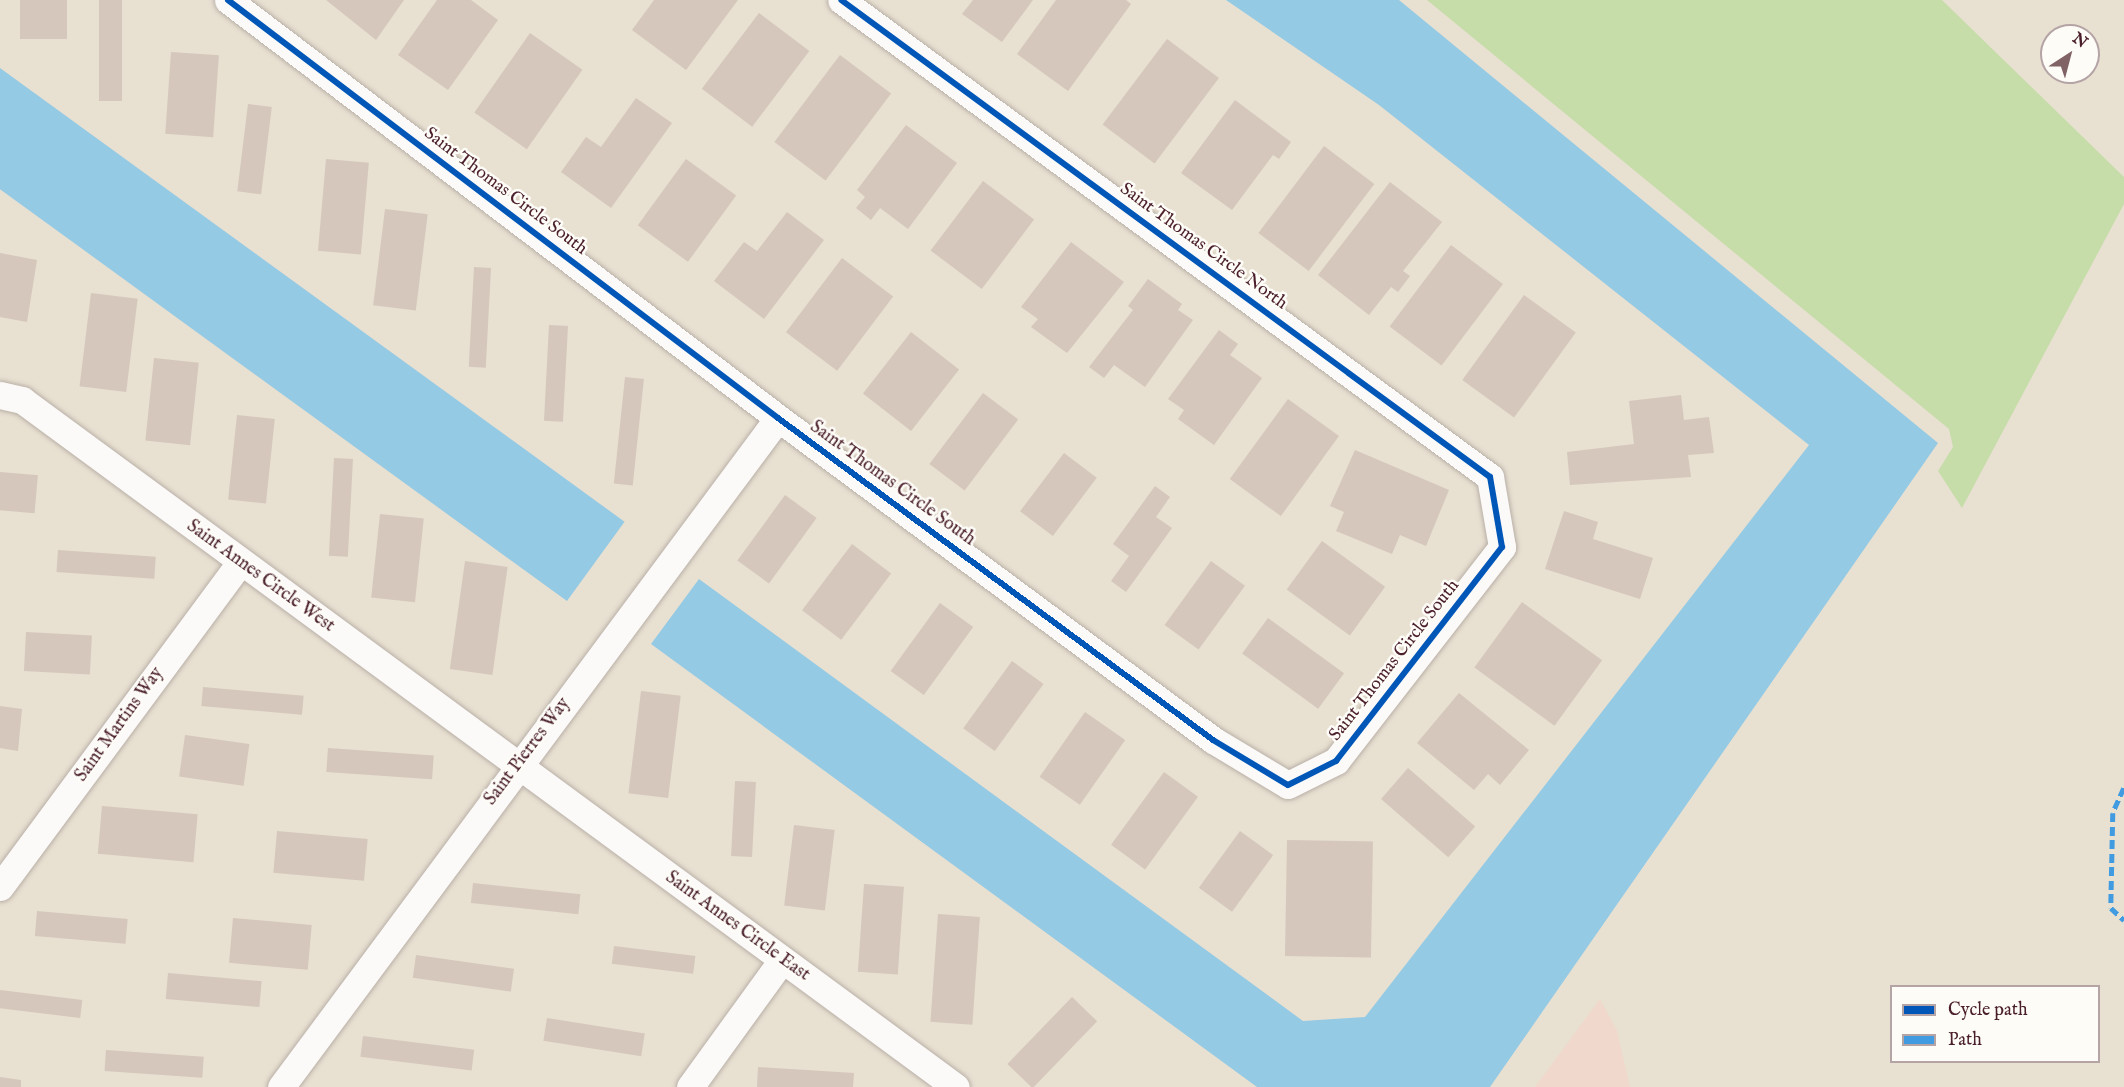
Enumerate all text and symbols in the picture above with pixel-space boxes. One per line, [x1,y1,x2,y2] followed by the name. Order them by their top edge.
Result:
[2040,24,2100,84] north arrow
[2068,29,2091,53] text: N
[419,124,591,260] street label: Saint Thomas Circle South
[1115,179,1291,315] street label: Saint Thomas Circle North
[805,417,979,551] street label: Saint Thomas Circle South
[182,516,338,638] street label: Saint Annes Circle West
[1325,576,1465,746] street label: Saint Thomas Circle South
[71,664,169,786] street label: Saint Martins Way
[481,694,575,810] street label: Saint Pierres Way
[661,867,813,987] street label: Saint Annes Circle East
[1890,985,2100,1063] legend
[1948,999,2028,1022] text: Cycle path
[1948,1029,1982,1052] text: Path

